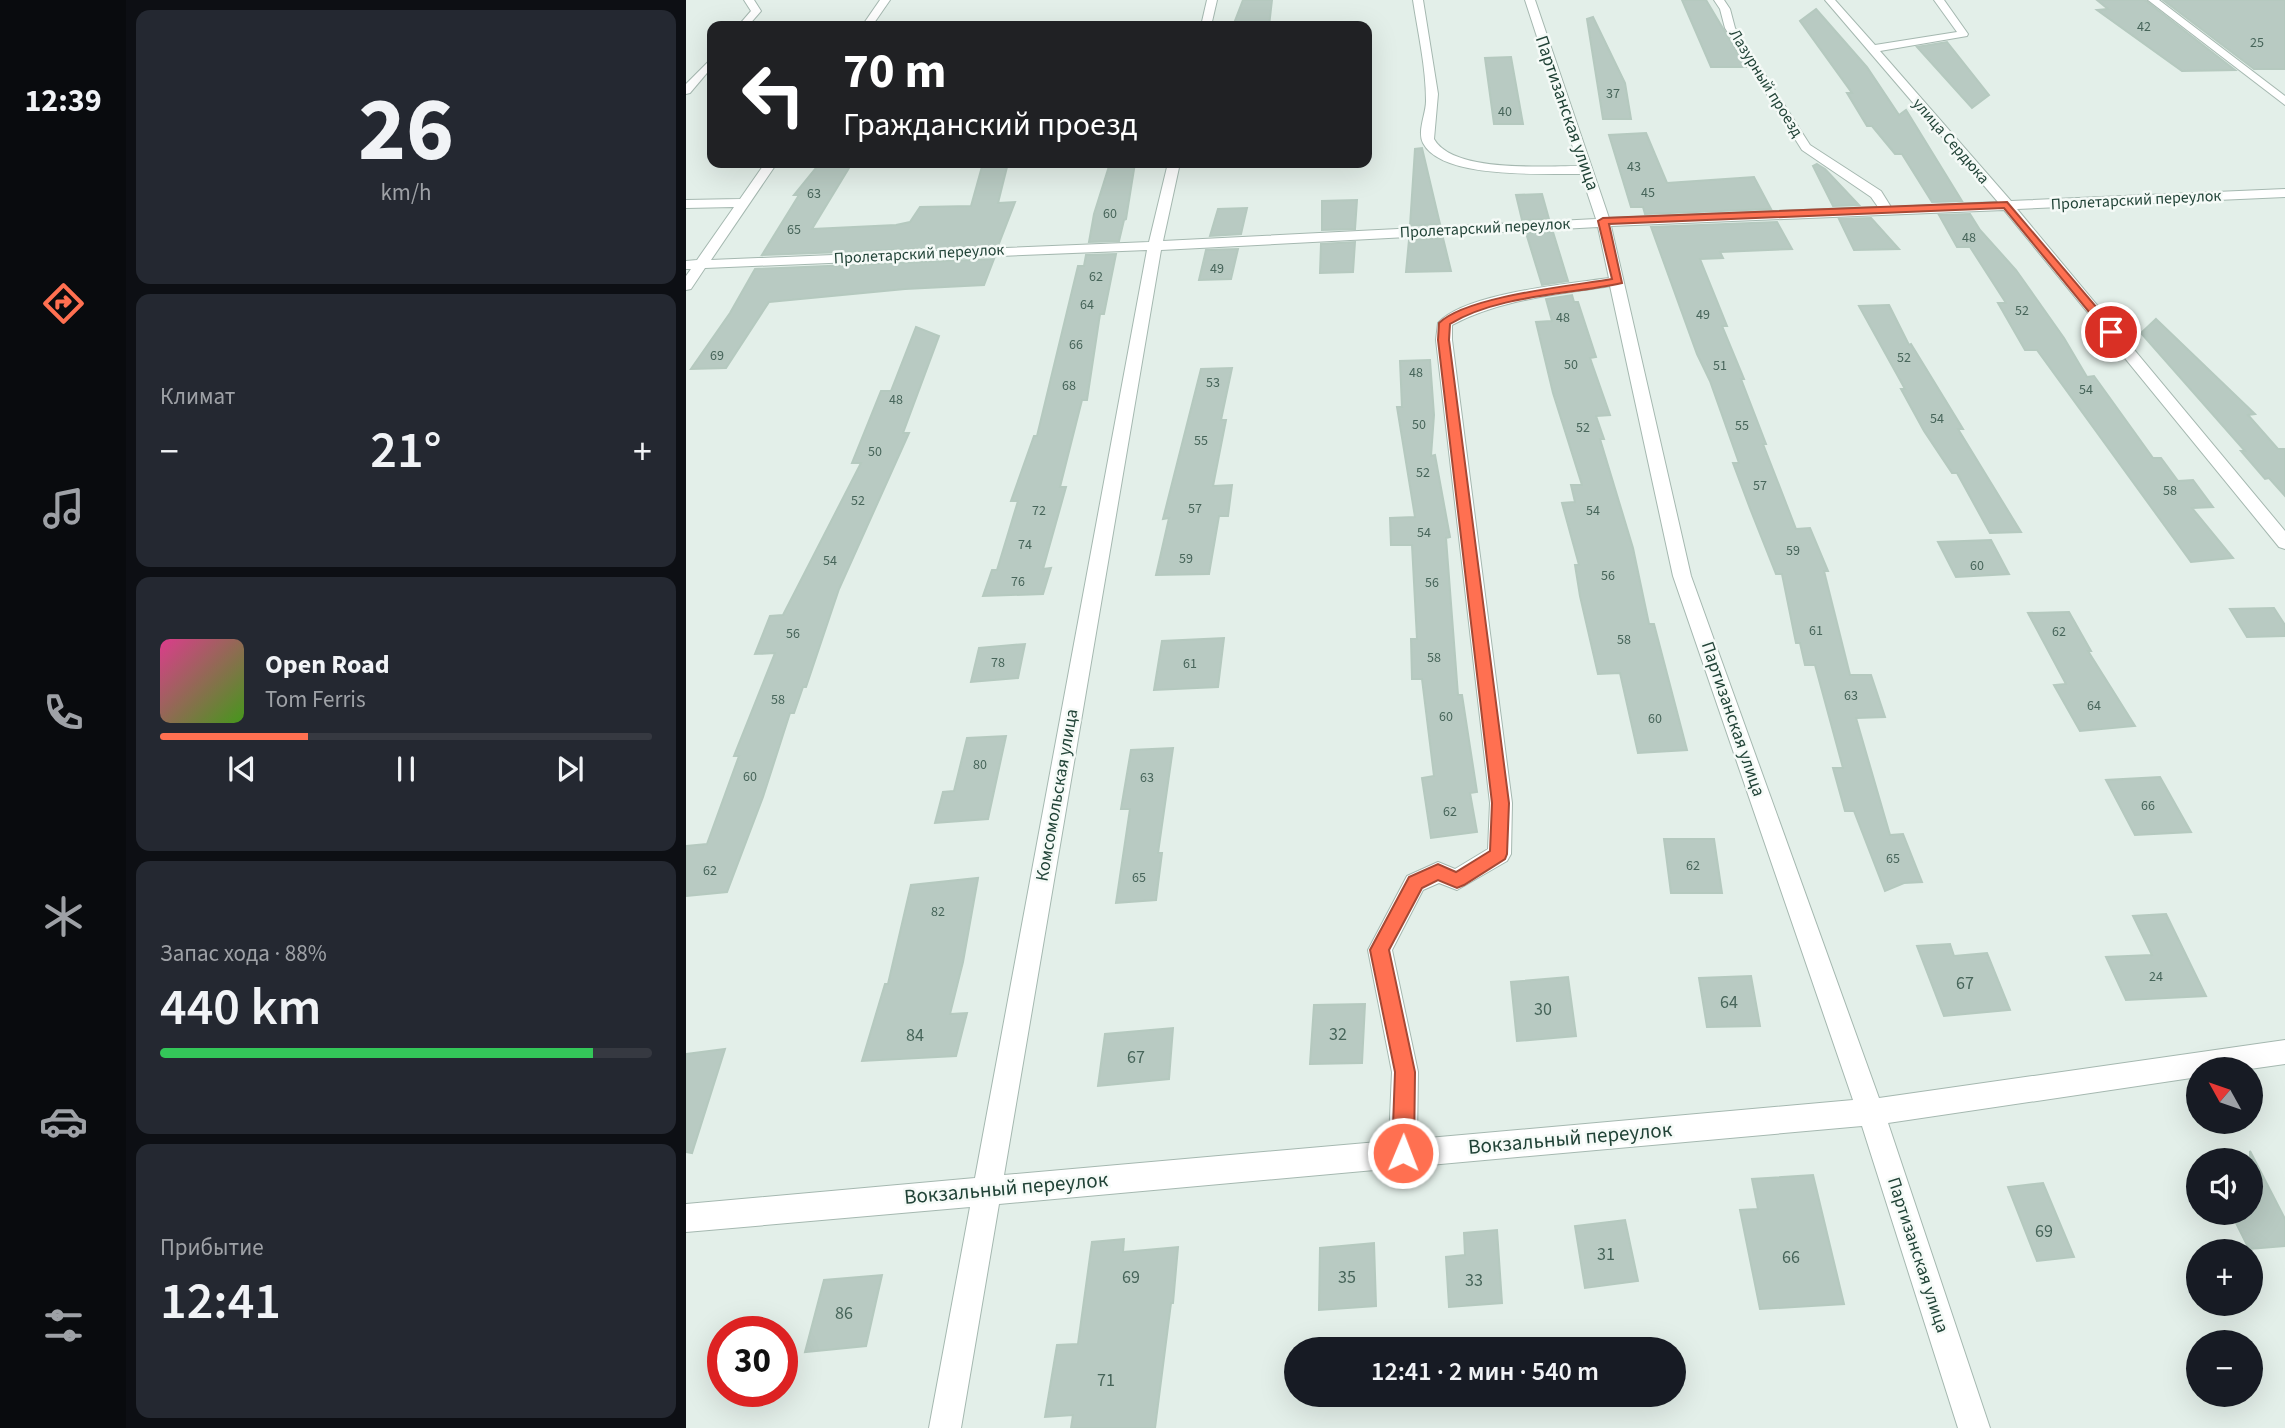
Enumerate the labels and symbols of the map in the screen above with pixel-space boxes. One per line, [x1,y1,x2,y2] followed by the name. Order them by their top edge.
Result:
[2137,17,2151,37] house number: 42
[1724,25,1808,142] street label: Лазурный проезд
[1529,32,1605,194] street label: Партизанская улица
[2250,33,2264,53] house number: 25
[1606,84,1620,104] house number: 37
[1908,93,1994,189] street label: улица Сердюка
[1498,102,1512,122] house number: 40
[1627,157,1641,177] house number: 43
[1641,183,1655,203] house number: 45
[807,184,821,204] house number: 63
[2050,185,2222,215] street label: Пролетарский переулок
[1103,204,1117,224] house number: 60
[1399,213,1571,243] street label: Пролетарский переулок
[787,220,801,240] house number: 65
[1962,228,1976,248] house number: 48
[833,239,1005,269] street label: Пролетарский переулок
[1210,259,1224,279] house number: 49
[1089,267,1103,287] house number: 62
[1080,295,1094,315] house number: 64
[2015,301,2029,321] house number: 52
[2081,302,2141,362] pin
[1696,305,1710,325] house number: 49
[1556,308,1570,328] house number: 48
[1069,335,1083,355] house number: 66
[710,346,724,366] house number: 69
[1897,348,1911,368] house number: 52
[1564,355,1578,375] house number: 50
[1713,356,1727,376] house number: 51
[1409,363,1423,383] house number: 48
[1206,373,1220,393] house number: 53
[1062,376,1076,396] house number: 68
[2079,380,2093,400] house number: 54
[889,390,903,410] house number: 48
[1930,409,1944,429] house number: 54
[1412,415,1426,435] house number: 50
[1735,416,1749,436] house number: 55
[1576,418,1590,438] house number: 52
[1194,431,1208,451] house number: 55
[868,442,882,462] house number: 50
[1416,463,1430,483] house number: 52
[1753,476,1767,496] house number: 57
[2163,481,2177,501] house number: 58
[851,491,865,511] house number: 52
[1188,499,1202,519] house number: 57
[1032,501,1046,521] house number: 72
[1586,501,1600,521] house number: 54
[1417,523,1431,543] house number: 54
[1018,535,1032,555] house number: 74
[1786,541,1800,561] house number: 59
[1179,549,1193,569] house number: 59
[823,551,837,571] house number: 54
[1970,556,1984,576] house number: 60
[1601,566,1615,586] house number: 56
[1011,572,1025,592] house number: 76
[1425,573,1439,593] house number: 56
[1809,621,1823,641] house number: 61
[2052,622,2066,642] house number: 62
[786,624,800,644] house number: 56
[1617,630,1631,650] house number: 58
[1695,638,1771,800] street label: Партизанская улица
[1427,648,1441,668] house number: 58
[991,653,1005,673] house number: 78
[1183,654,1197,674] house number: 61
[1844,686,1858,706] house number: 63
[771,690,785,710] house number: 58
[2087,696,2101,716] house number: 64
[1030,707,1084,883] street label: Комсомольская улица
[1439,707,1453,727] house number: 60
[1648,709,1662,729] house number: 60
[973,755,987,775] house number: 80
[743,767,757,787] house number: 60
[1140,768,1154,788] house number: 63
[2141,796,2155,816] house number: 66
[1443,802,1457,822] house number: 62
[1886,849,1900,869] house number: 65
[1686,856,1700,876] house number: 62
[703,861,717,881] house number: 62
[1132,868,1146,888] house number: 65
[931,902,945,922] house number: 82
[2149,967,2163,987] house number: 24
[1956,971,1974,996] house number: 67
[1720,990,1738,1015] house number: 64
[1534,997,1552,1022] house number: 30
[1329,1022,1347,1047] house number: 32
[906,1023,924,1048] house number: 84
[1127,1045,1145,1070] house number: 67
[2186,1057,2263,1134] north arrow
[1467,1114,1674,1162] street label: Вокзальный переулок
[1366,1116,1440,1190] position arrow
[903,1164,1110,1212] street label: Вокзальный переулок
[1881,1174,1955,1336] street label: Партизанская улица
[2035,1219,2053,1244] house number: 69
[1597,1242,1615,1267] house number: 31
[1782,1245,1800,1270] house number: 66
[1122,1265,1140,1290] house number: 69
[1338,1265,1356,1290] house number: 35
[1465,1268,1483,1293] house number: 33
[835,1301,853,1326] house number: 86
[707,1316,798,1407] speed limit sign: 30
[1097,1368,1115,1393] house number: 71

